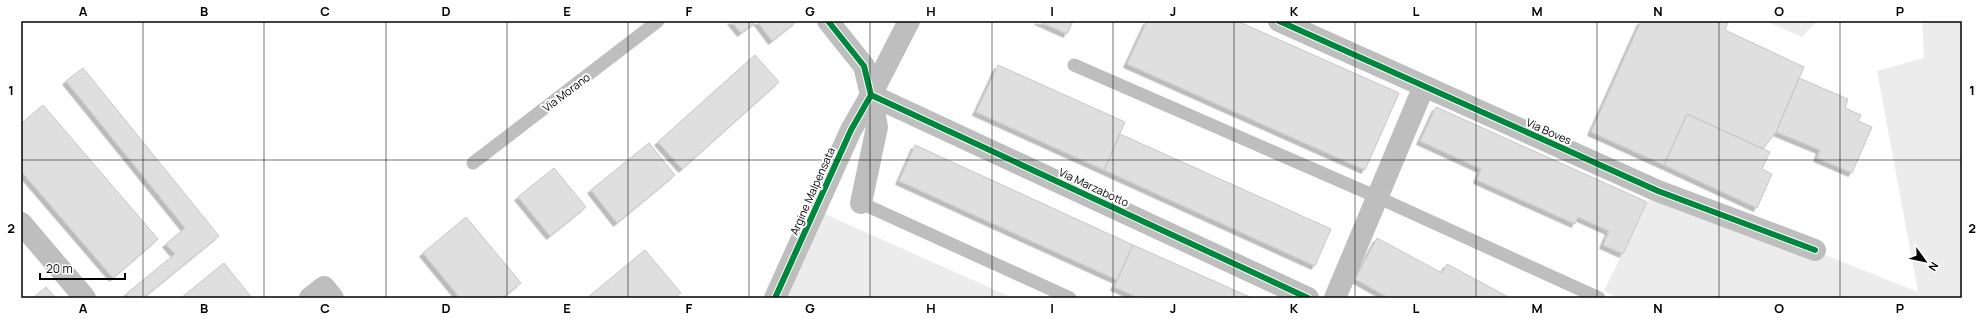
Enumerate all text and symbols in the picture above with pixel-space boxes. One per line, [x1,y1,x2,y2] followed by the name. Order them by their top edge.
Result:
[79,2,88,20] text: A
[200,2,208,20] text: B
[320,2,330,20] text: C
[441,2,451,20] text: D
[563,2,571,20] text: E
[686,2,693,20] text: F
[805,2,815,20] text: G
[926,2,936,20] text: H
[1050,2,1054,20] text: I
[1170,2,1176,20] text: J
[1290,2,1299,20] text: K
[1413,2,1420,20] text: L
[1531,2,1543,20] text: M
[1653,2,1663,20] text: N
[1774,2,1784,20] text: O
[1896,2,1904,20] text: P
[539,69,593,115] street label: Via Morano
[8,81,14,99] text: 1
[1969,81,1975,99] text: 1
[1524,114,1574,148] street label: Via Boves
[786,145,838,237] street label: Argine Malpensata
[1056,164,1132,210] street label: Via Marzabotto
[7,219,15,237] text: 2
[1968,219,1976,237] text: 2
[1905,241,1945,281] north arrow
[40,255,125,281] scale bar
[1925,259,1942,274] text: N
[46,260,73,277] text: 20 m
[79,299,88,317] text: A
[200,299,208,317] text: B
[320,299,330,317] text: C
[441,299,451,317] text: D
[563,299,571,317] text: E
[686,299,693,317] text: F
[805,299,815,317] text: G
[926,299,936,317] text: H
[1050,299,1054,317] text: I
[1170,299,1176,317] text: J
[1290,299,1299,317] text: K
[1413,299,1420,317] text: L
[1531,299,1543,317] text: M
[1653,299,1663,317] text: N
[1774,299,1784,317] text: O
[1896,299,1904,317] text: P

